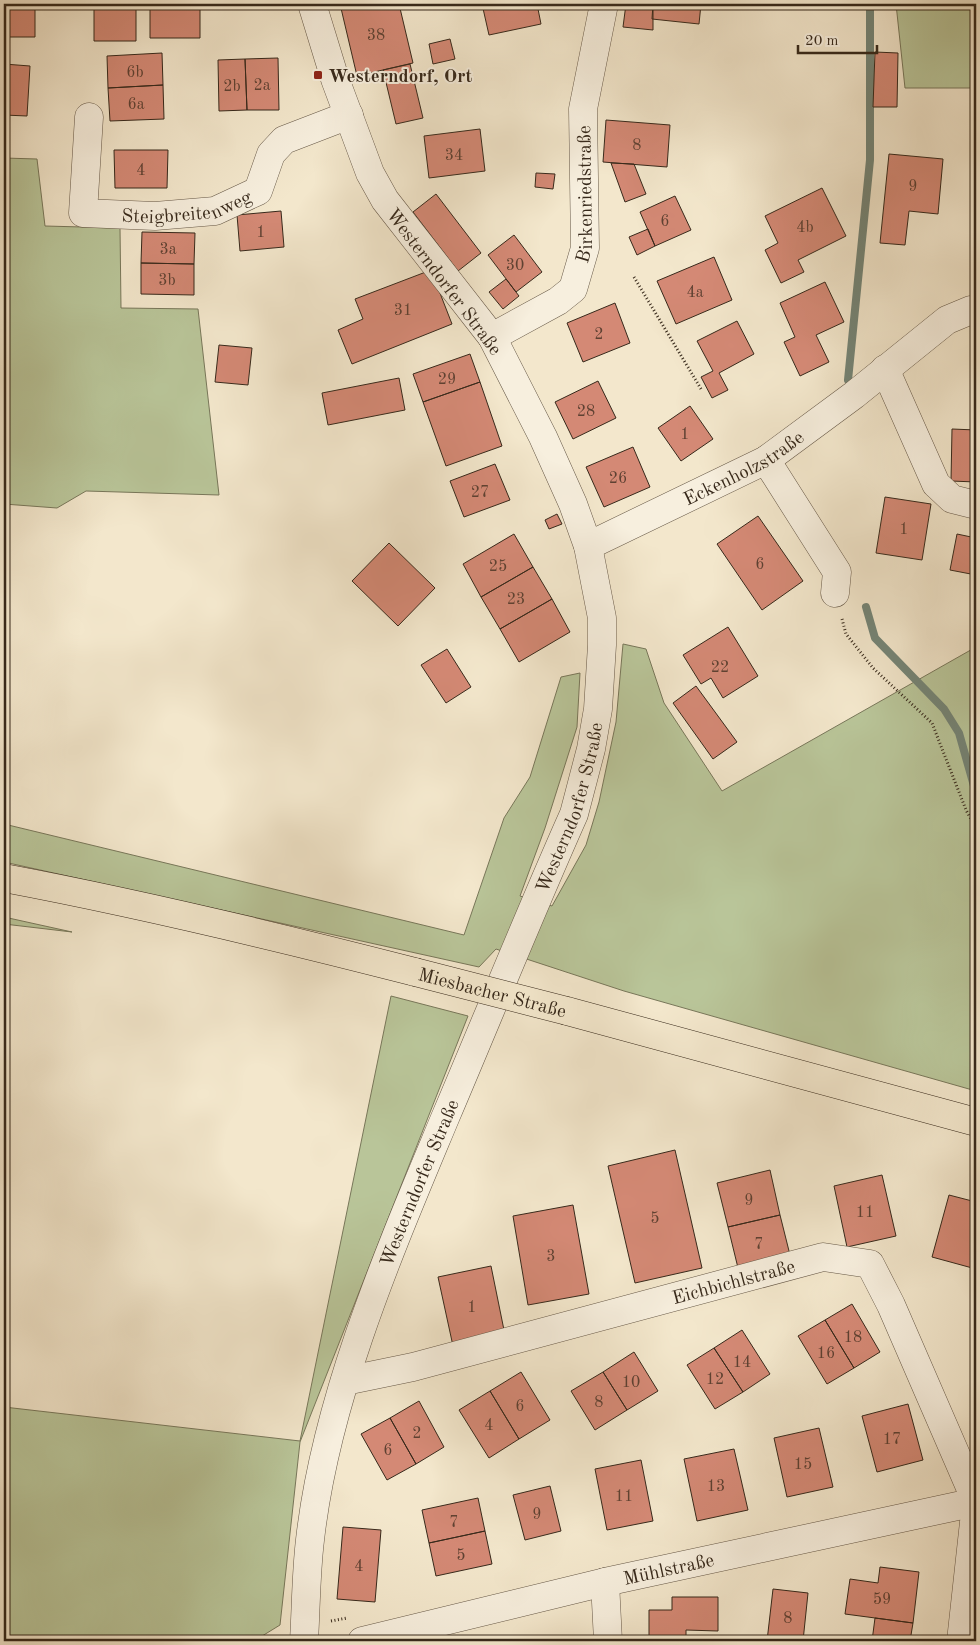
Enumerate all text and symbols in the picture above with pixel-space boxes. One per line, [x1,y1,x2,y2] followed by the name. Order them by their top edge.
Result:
[798,22,876,54] scale bar
[367,28,385,44] house number: 38
[805,34,839,49] text: 20 m
[126,65,144,81] house number: 6b
[328,68,473,87] place label: Westerndorf, Ort
[312,69,324,81] marker: Westerndorf, Ort
[253,78,271,94] house number: 2a
[223,79,241,95] house number: 2b
[127,97,145,113] house number: 6a
[574,125,597,266] street label: Birkenriedstraße
[632,138,642,154] house number: 8
[445,148,463,164] house number: 34
[136,163,146,179] house number: 4
[908,179,918,195] house number: 9
[121,188,256,228] street label: Steigbreitenweg
[382,206,504,359] street label: Westerndorfer Straße
[660,214,670,230] house number: 6
[796,220,814,236] house number: 4b
[256,225,266,241] house number: 1
[159,242,177,258] house number: 3a
[506,258,524,274] house number: 30
[158,273,176,289] house number: 3b
[686,285,704,301] house number: 4a
[394,303,412,319] house number: 31
[594,327,604,343] house number: 2
[438,372,456,388] house number: 29
[577,404,595,420] house number: 28
[680,427,690,443] house number: 1
[681,428,808,510] street label: Eckenholzstraße
[609,471,627,487] house number: 26
[471,485,489,501] house number: 27
[899,522,909,538] house number: 1
[755,557,765,573] house number: 6
[489,559,507,575] house number: 25
[507,592,525,608] house number: 23
[711,660,729,676] house number: 22
[534,721,607,896] street label: Westerndorfer Straße
[416,966,568,1022] street label: Miesbacher Straße
[378,1097,464,1270] street label: Westerndorfer Straße
[744,1193,754,1209] house number: 9
[856,1205,874,1221] house number: 11
[650,1211,660,1227] house number: 5
[754,1237,764,1253] house number: 7
[546,1249,556,1265] house number: 3
[670,1258,797,1309] street label: Eichbichlstraße
[467,1300,477,1316] house number: 1
[844,1330,862,1346] house number: 18
[817,1346,835,1362] house number: 16
[733,1355,751,1371] house number: 14
[706,1372,724,1388] house number: 12
[622,1375,640,1391] house number: 10
[594,1395,604,1411] house number: 8
[515,1399,525,1415] house number: 6
[484,1418,494,1434] house number: 4
[412,1426,422,1442] house number: 2
[883,1432,901,1448] house number: 17
[383,1443,393,1459] house number: 6
[794,1457,812,1473] house number: 15
[707,1479,725,1495] house number: 13
[615,1489,633,1505] house number: 11
[532,1507,542,1523] house number: 9
[449,1515,459,1531] house number: 7
[456,1548,466,1564] house number: 5
[622,1552,716,1590] street label: Mühlstraße
[354,1559,364,1575] house number: 4
[873,1592,891,1608] house number: 59
[783,1611,793,1627] house number: 8

